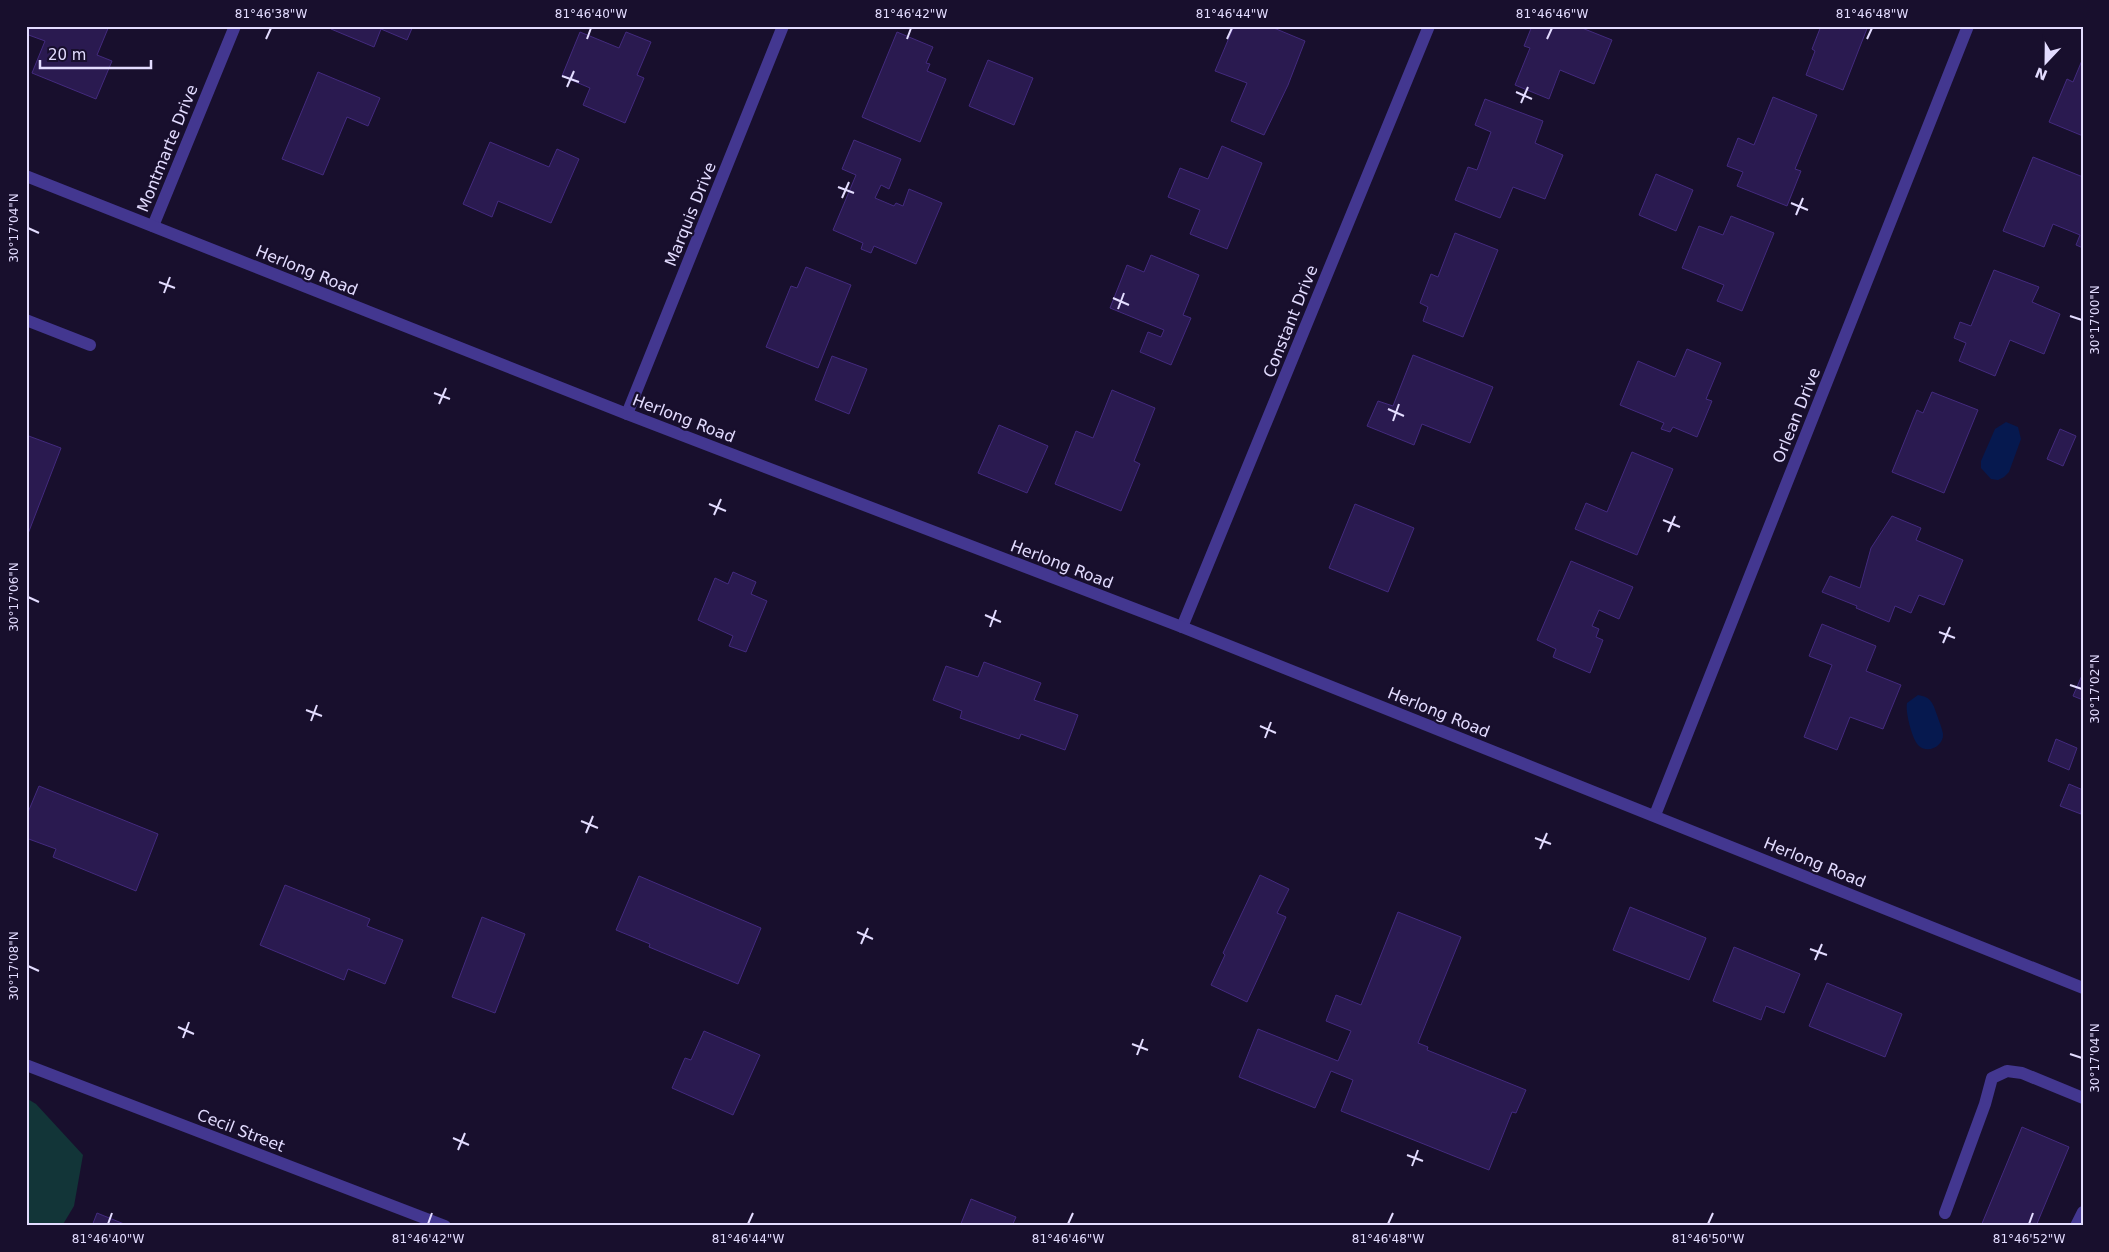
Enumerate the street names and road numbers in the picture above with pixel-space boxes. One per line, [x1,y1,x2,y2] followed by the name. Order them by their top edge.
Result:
[133,82,202,215] street label: Montmarte Drive
[661,159,720,269] street label: Marquis Drive
[253,241,361,300] street label: Herlong Road
[1259,262,1322,380] street label: Constant Drive
[1769,365,1824,466] street label: Orlean Drive
[630,390,738,447] street label: Herlong Road
[1008,536,1116,593] street label: Herlong Road
[1385,683,1493,742] street label: Herlong Road
[1761,833,1869,892] street label: Herlong Road
[194,1105,287,1156] street label: Cecil Street

